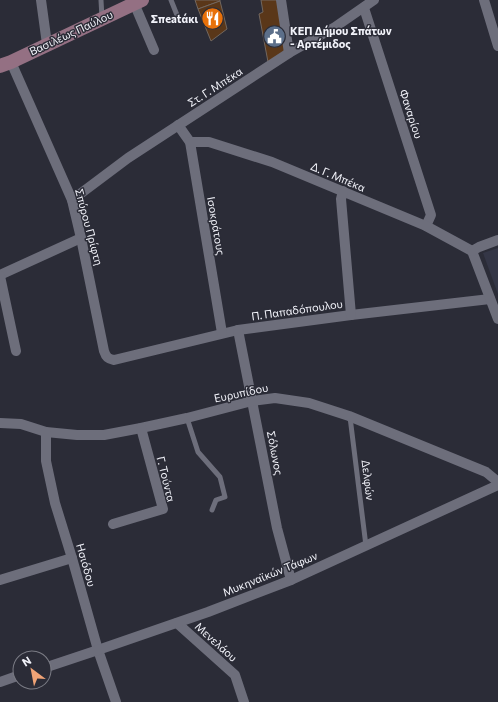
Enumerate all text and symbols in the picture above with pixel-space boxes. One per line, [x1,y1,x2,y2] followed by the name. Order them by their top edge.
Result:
[200,6,226,32] restaurant icon: Σπeatάκι
[27,8,115,58] street label: Βασιλέως Παύλου
[151,12,198,25] place label: Σπeatάκι
[261,24,287,50] public building icon: ΚΕΠ Δήμου Σπάτων - Αρτέμιδος
[290,24,392,50] place label: ΚΕΠ Δήμου Σπάτων - Αρτέμιδος
[185,64,245,109] street label: Στ. Γ. Μπέκα
[397,88,426,140] street label: Φαναρίου
[309,159,368,194] street label: Δ. Γ. Μπέκα
[73,187,106,267] street label: Σπύρου Πρίφτη
[205,196,228,256] street label: Ισοκράτους
[250,297,344,322] street label: Π. Παπαδόπουλου
[213,380,269,405] street label: Ευρυπίδου
[265,430,286,476] street label: Σόλωνος
[155,455,178,503] street label: Γ. Τούντα
[360,459,377,501] street label: Δελφών
[74,542,99,588] street label: Ησιόδου
[221,548,320,598] street label: Μυκηναϊκών Τάφων
[193,619,240,664] street label: Μενελάου
[12,650,52,690] north arrow
[19,653,33,669] text: N

